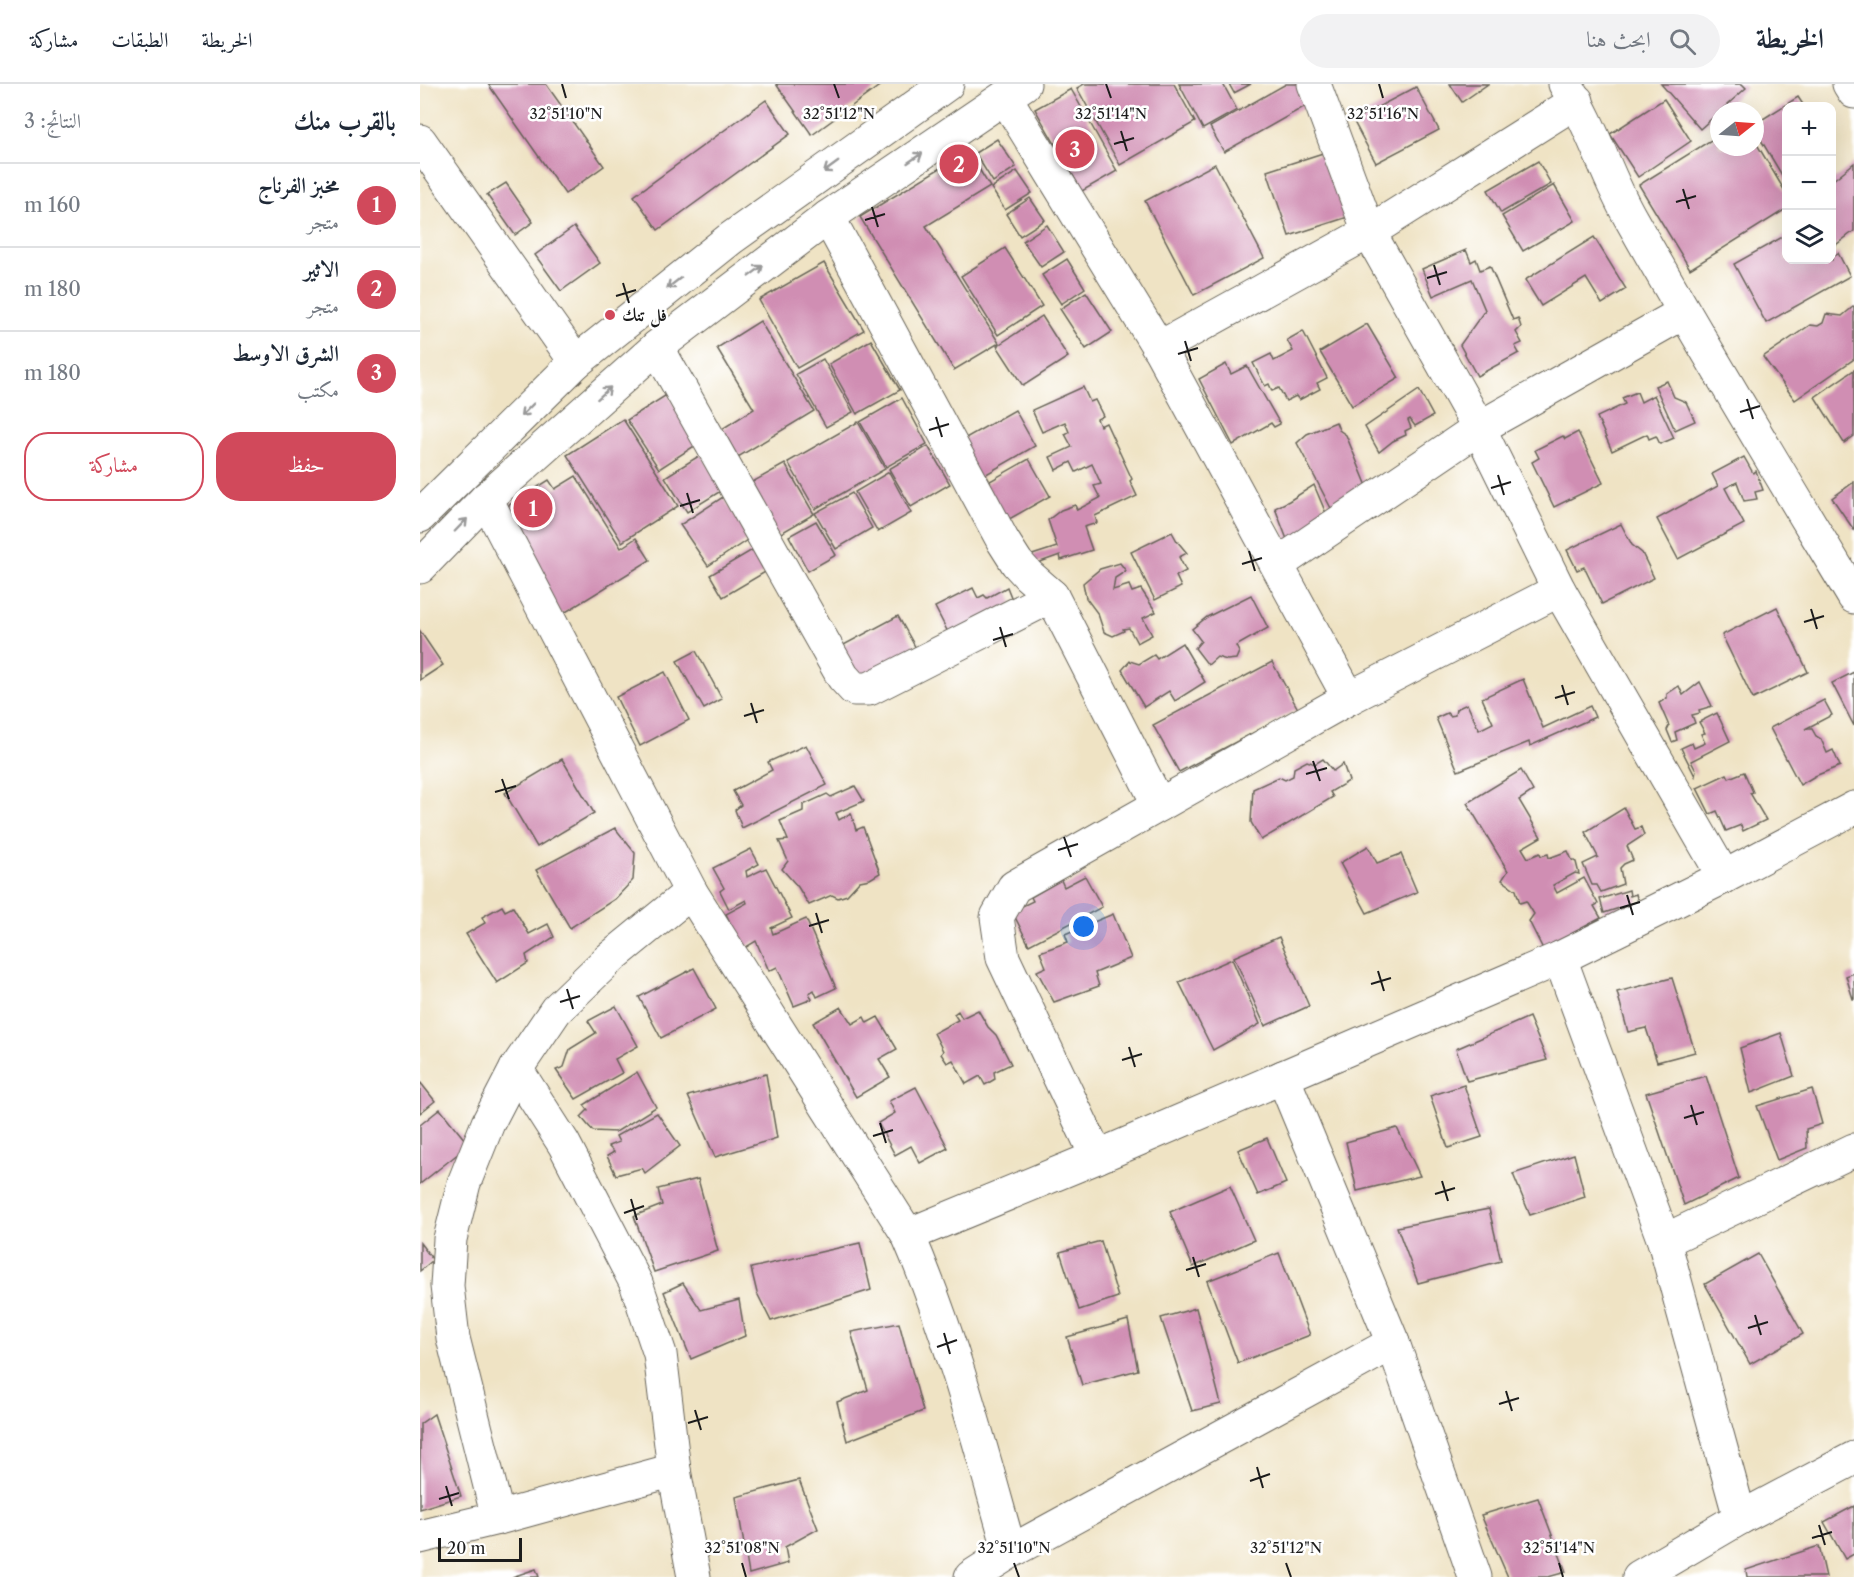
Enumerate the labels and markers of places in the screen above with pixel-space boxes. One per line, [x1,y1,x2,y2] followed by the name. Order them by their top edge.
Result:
[1056,126,1094,172] pin: 3
[940,142,978,187] pin: 2
[622,304,667,328] place label: فل تنك
[603,308,617,322] marker: فل تنك
[514,486,552,530] pin: 1

